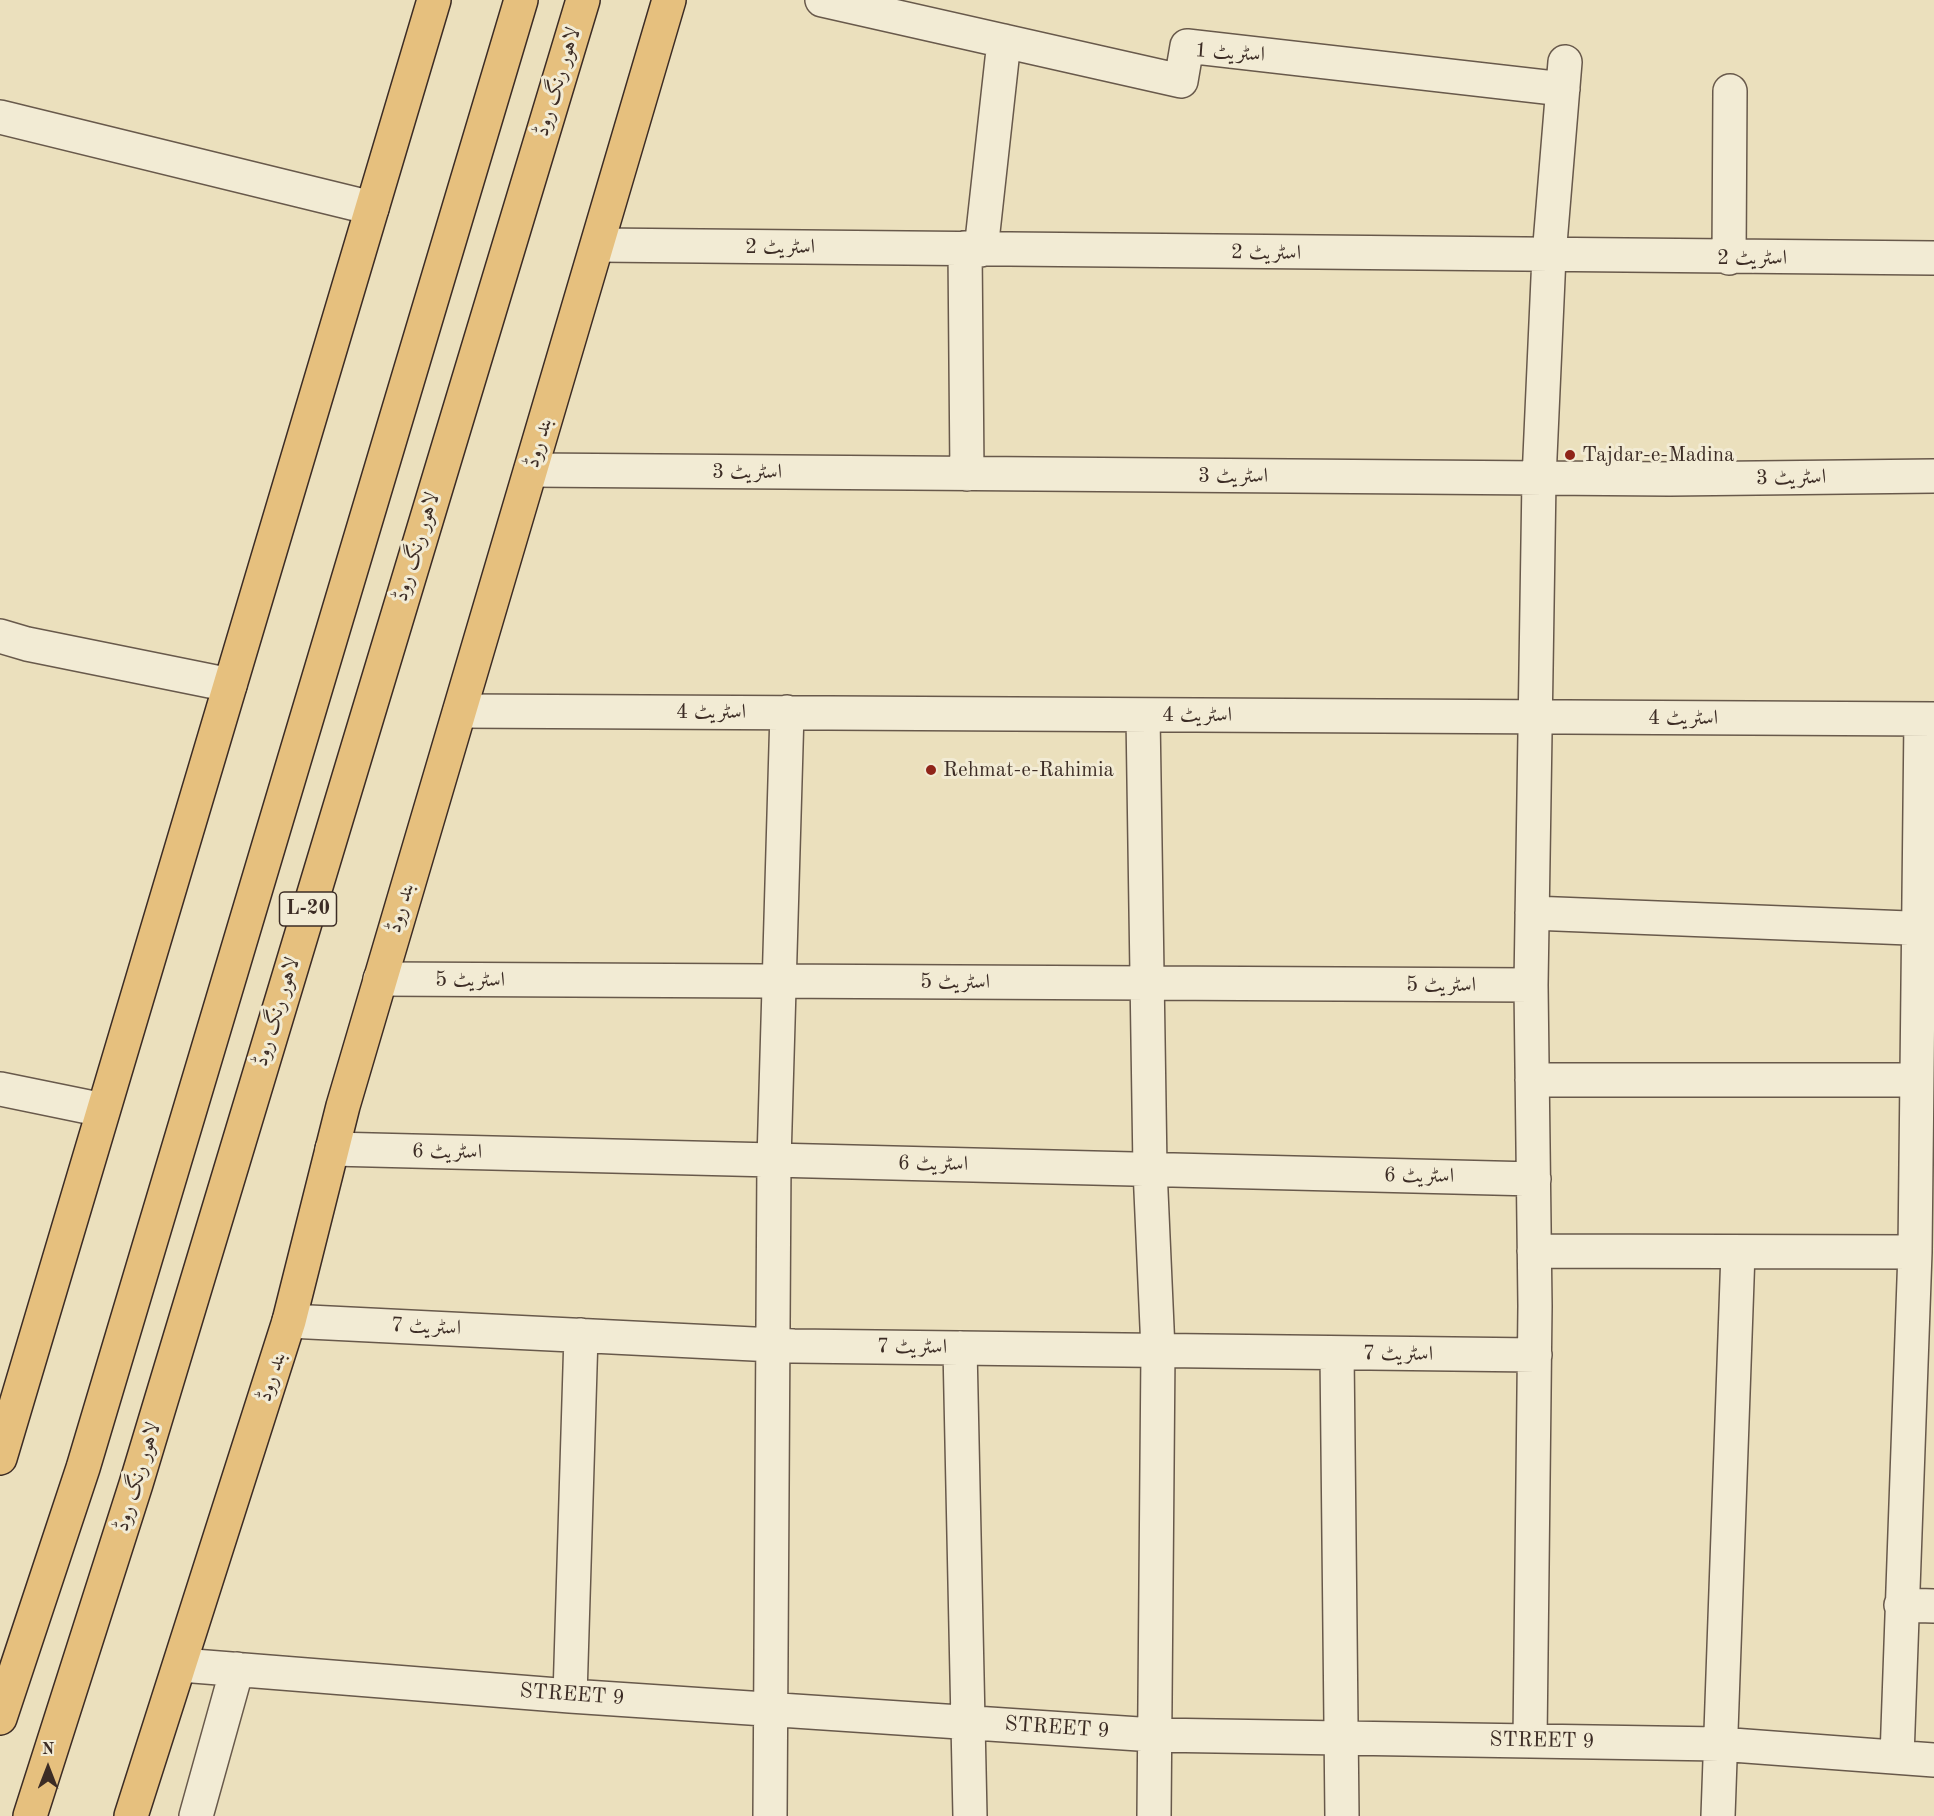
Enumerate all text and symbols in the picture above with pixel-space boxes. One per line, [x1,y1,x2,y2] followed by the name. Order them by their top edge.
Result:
[529,24,587,140] street label: لاہور رنگ روڈ
[1194,38,1266,68] street label: اسٹریٹ 1
[745,234,815,260] street label: اسٹریٹ 2
[1231,240,1301,266] street label: اسٹریٹ 2
[1717,245,1787,271] street label: اسٹریٹ 2
[520,415,558,471] street label: بند روڈ
[1582,442,1734,468] place label: Tajdar-e-Madina
[1563,448,1577,462] marker: Tajdar-e-Madina
[712,459,782,485] street label: اسٹریٹ 3
[1198,463,1268,489] street label: اسٹریٹ 3
[1756,465,1826,491] street label: اسٹریٹ 3
[388,489,446,605] street label: لاہور رنگ روڈ
[676,699,746,725] street label: اسٹریٹ 4
[1162,702,1232,728] street label: اسٹریٹ 4
[1648,705,1718,731] street label: اسٹریٹ 4
[943,757,1114,783] place label: Rehmat-e-Rahimia
[924,763,938,777] marker: Rehmat-e-Rahimia
[382,880,420,936] street label: بند روڈ
[280,892,336,926] road number: L-20
[248,954,306,1070] street label: لاہور رنگ روڈ
[435,967,505,993] street label: اسٹریٹ 5
[920,969,990,995] street label: اسٹریٹ 5
[1406,972,1476,998] street label: اسٹریٹ 5
[412,1139,482,1165] street label: اسٹریٹ 6
[898,1151,968,1177] street label: اسٹریٹ 6
[1384,1163,1454,1189] street label: اسٹریٹ 6
[390,1313,462,1341] street label: اسٹریٹ 7
[877,1334,947,1360] street label: اسٹریٹ 7
[1363,1341,1433,1367] street label: اسٹریٹ 7
[252,1349,292,1405] street label: بند روڈ
[109,1419,167,1535] street label: لاہور رنگ روڈ
[519,1679,625,1711] street label: STREET 9
[1004,1712,1110,1744] street label: STREET 9
[1489,1727,1595,1755] street label: STREET 9
[18,1738,78,1798] north arrow
[42,1742,54,1758] text: N

